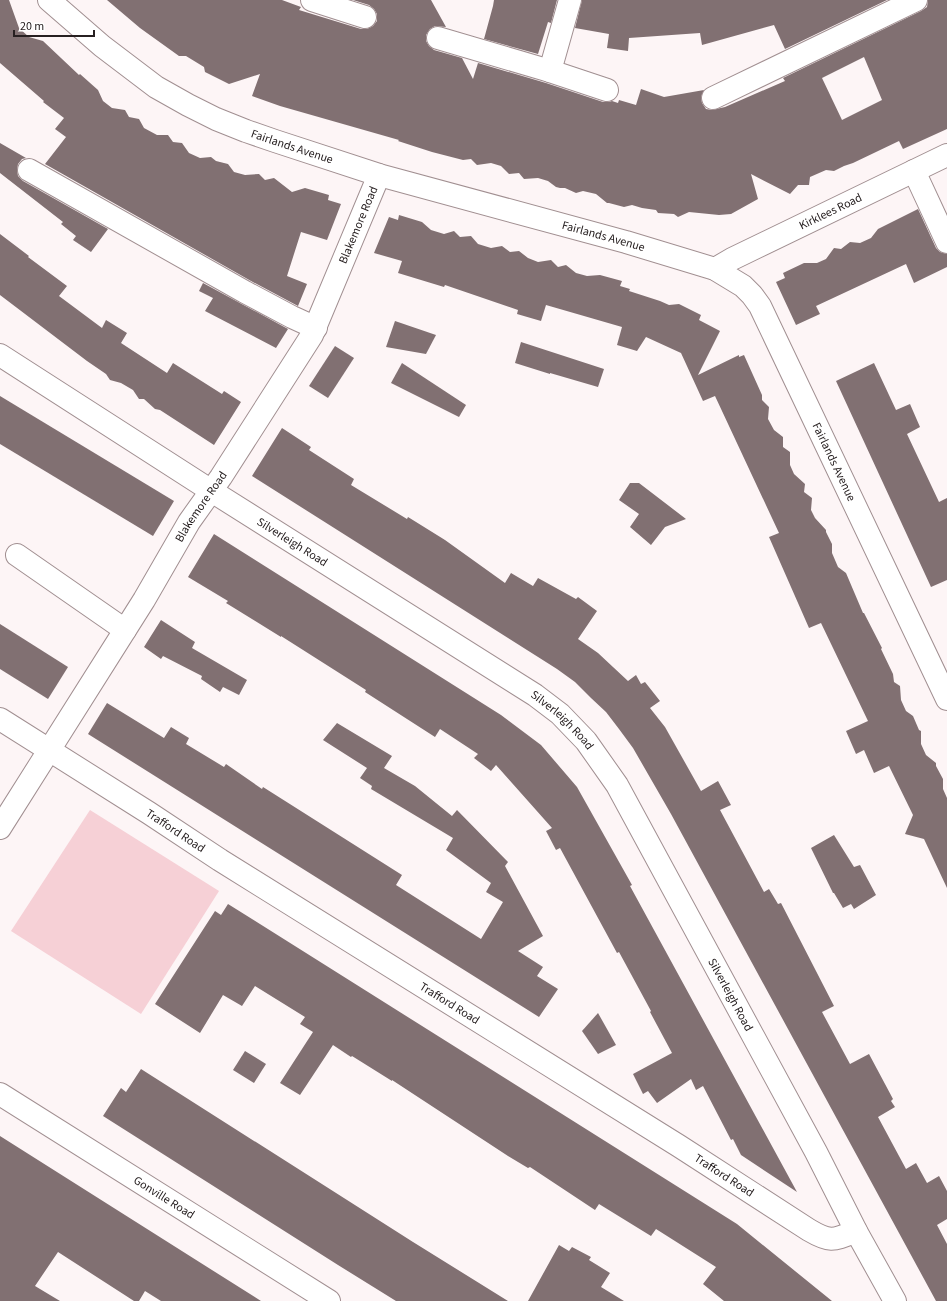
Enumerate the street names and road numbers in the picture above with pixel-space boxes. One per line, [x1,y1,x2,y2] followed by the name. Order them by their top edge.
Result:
[249,125,335,168] street label: Fairlands Avenue
[334,184,382,266] street label: Blakemore Road
[796,189,865,234] street label: Kirklees Road
[560,216,647,256] street label: Fairlands Avenue
[808,420,860,504] street label: Fairlands Avenue
[171,468,231,545] street label: Blakemore Road
[254,513,331,571] street label: Silverleigh Road
[528,686,598,753] street label: Silverleigh Road
[142,805,209,856] street label: Trafford Road
[704,955,757,1034] street label: Silverleigh Road
[416,978,483,1028] street label: Trafford Road
[691,1150,757,1201] street label: Trafford Road
[130,1172,198,1223] street label: Gonville Road

